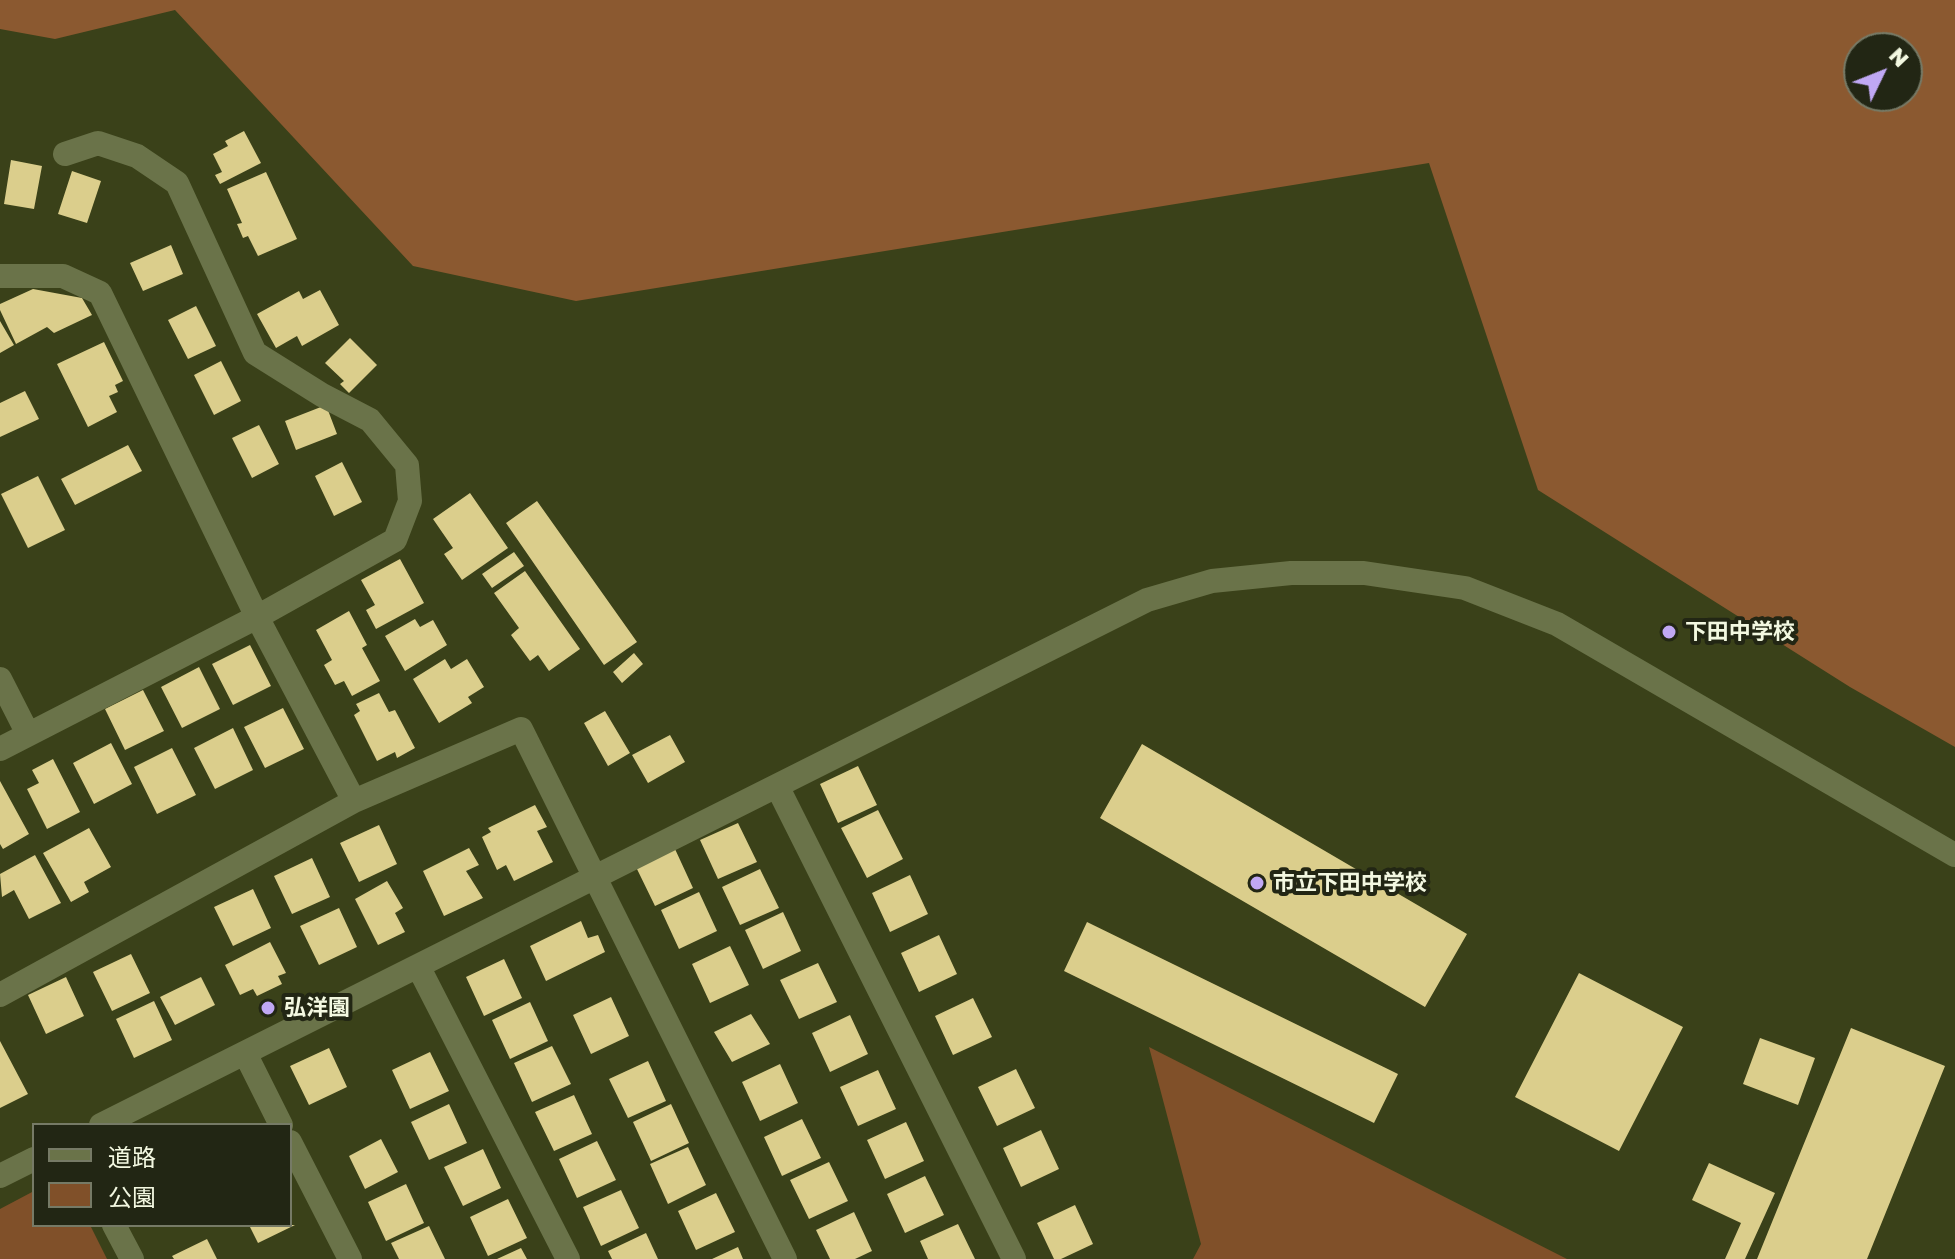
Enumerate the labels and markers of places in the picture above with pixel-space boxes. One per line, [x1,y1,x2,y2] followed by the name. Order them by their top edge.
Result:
[1685,619,1795,645] place label: 下田中学校
[1660,623,1678,641] marker: 下田中学校
[1273,870,1427,896] place label: 市立下田中学校
[1248,874,1266,892] marker: 市立下田中学校
[284,995,350,1021] place label: 弘洋園
[259,999,277,1017] marker: 弘洋園

